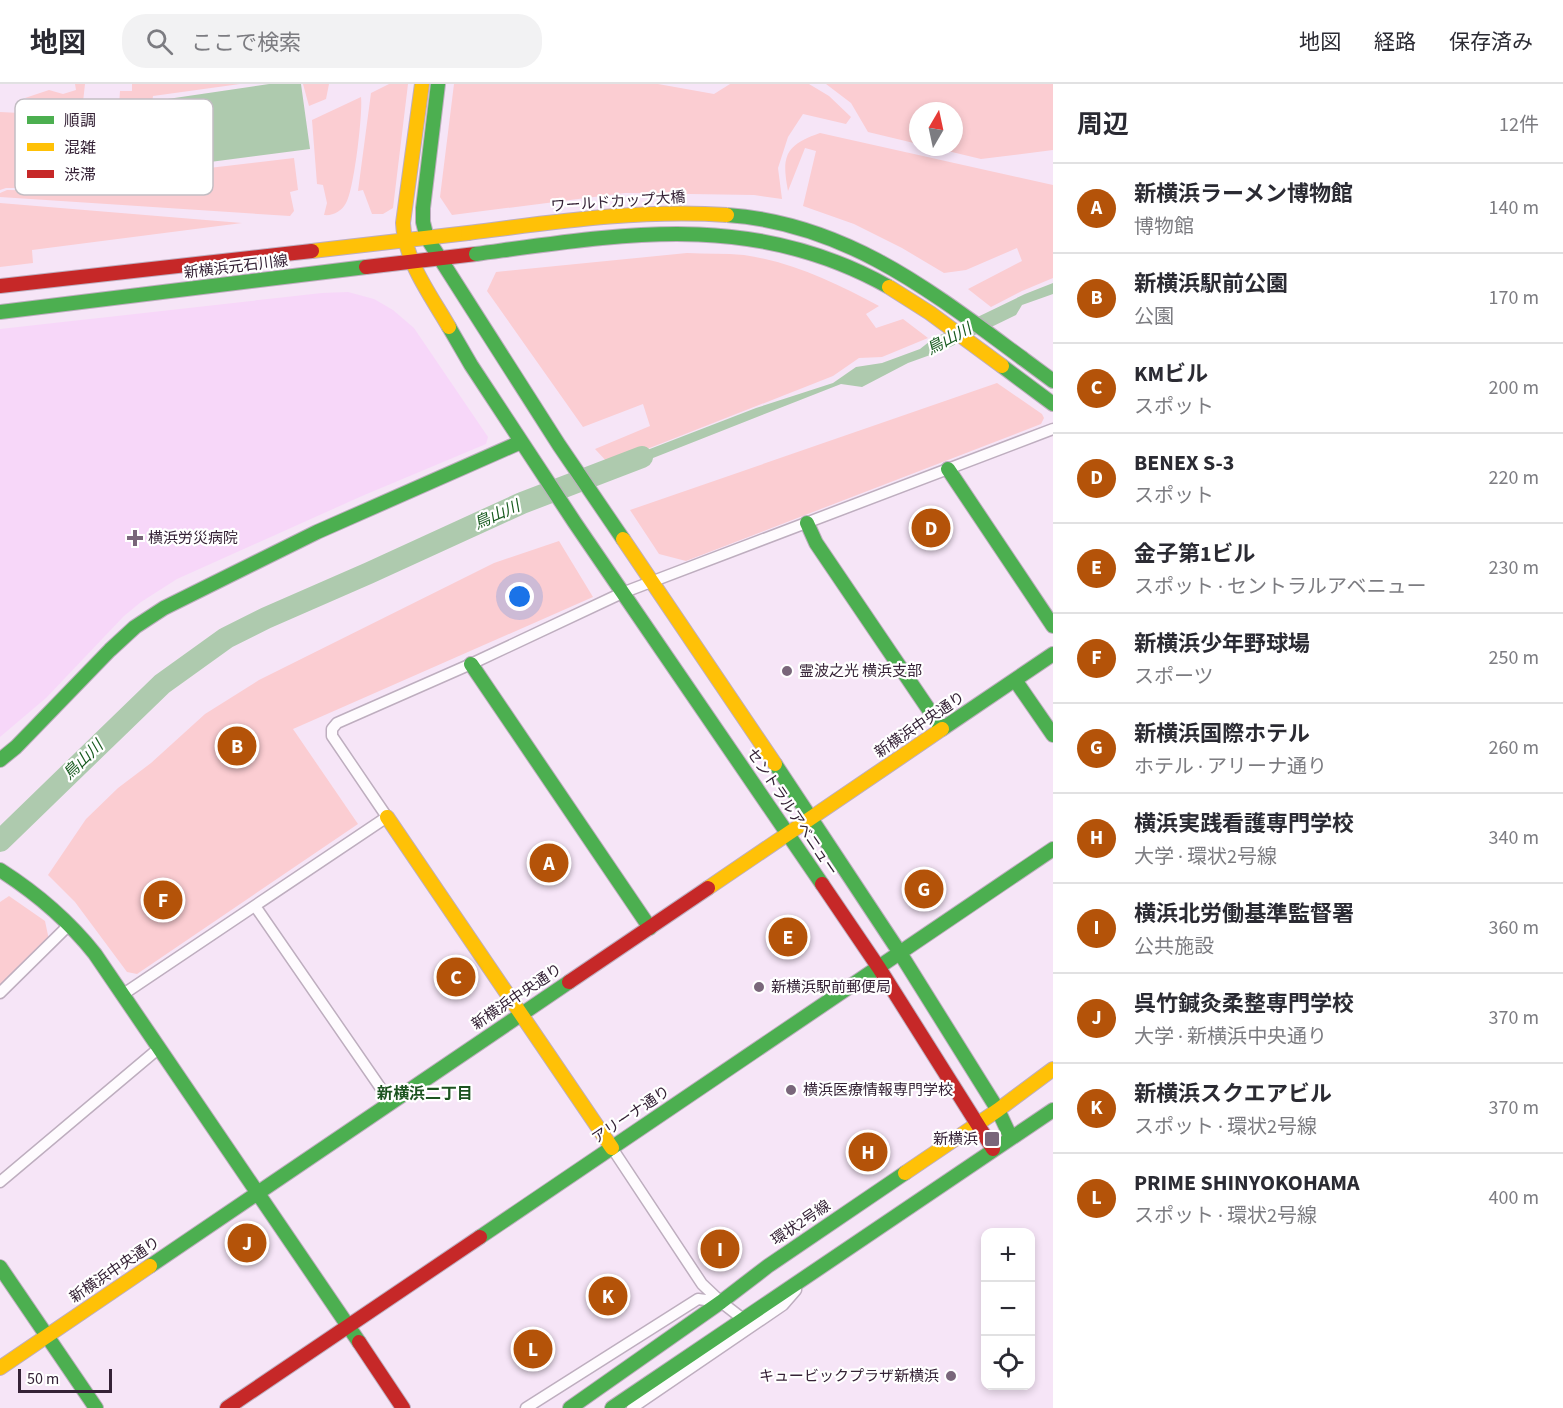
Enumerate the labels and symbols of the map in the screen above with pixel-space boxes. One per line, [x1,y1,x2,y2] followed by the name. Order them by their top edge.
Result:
[15,99,213,195] legend
[909,102,963,156] north arrow
[64,110,96,132] text: 順調
[64,137,96,159] text: 混雑
[64,164,96,186] text: 渋滞
[550,187,686,217] street label: ワールドカップ大橋
[183,250,289,284] street label: 新横浜元石川線
[923,317,977,360] water label: 鳥山川
[471,494,525,535] water label: 鳥山川
[912,506,950,550] pin: D
[148,528,238,549] place label: 横浜労災病院
[126,529,144,547] marker: 横浜労災病院
[505,582,534,611] your location
[799,661,922,682] place label: 霊波之光 横浜支部
[780,664,794,678] marker: 霊波之光 横浜支部
[871,687,969,763] street label: 新横浜中央通り
[218,724,256,768] pin: B
[58,734,109,785] water label: 鳥山川
[741,744,843,880] street label: セントラルアベニュー
[530,840,568,886] pin: A
[904,866,944,912] pin: G
[144,878,182,922] pin: F
[768,914,808,960] pin: E
[436,954,476,1000] pin: C
[468,959,566,1035] street label: 新横浜中央通り
[771,977,891,998] place label: 新横浜駅前郵便局
[752,980,766,994] marker: 新横浜駅前郵便局
[803,1080,953,1101] place label: 横浜医療情報専門学校
[588,1081,674,1149] street label: アリーナ通り
[377,1083,473,1105] district label: 新横浜二丁目
[784,1083,798,1097] marker: 横浜医療情報専門学校
[933,1129,978,1150] place label: 新横浜
[848,1130,888,1174] pin: H
[983,1130,1001,1148] marker: 新横浜
[767,1195,835,1251] street label: 環状2号線
[228,1220,266,1266] pin: J
[700,1226,740,1272] pin: I
[66,1232,164,1308] street label: 新横浜中央通り
[588,1274,628,1318] pin: K
[514,1326,552,1372] pin: L
[18,1366,112,1394] scale bar
[759,1366,939,1387] place label: キュービックプラザ新横浜
[944,1369,958,1383] marker: キュービックプラザ新横浜

